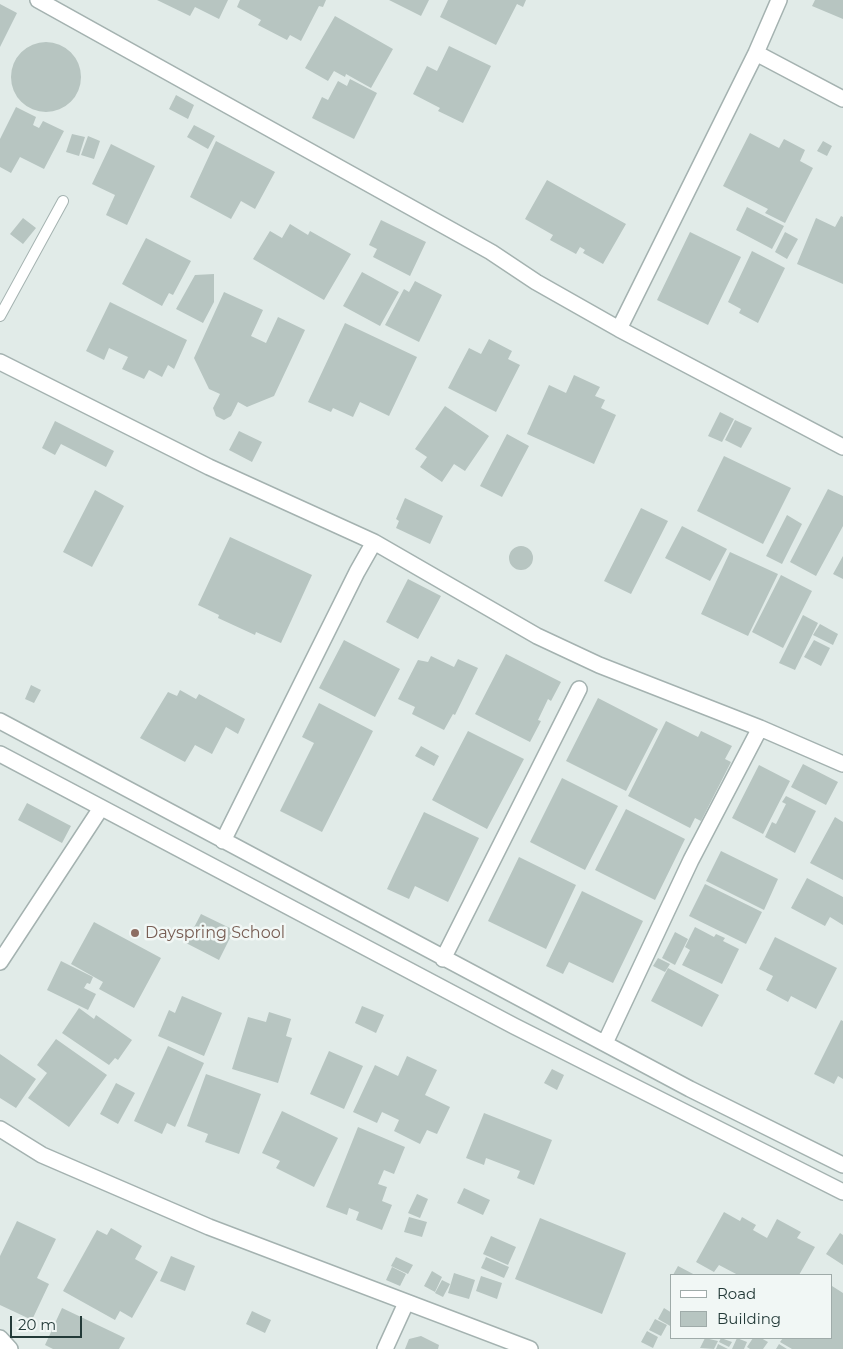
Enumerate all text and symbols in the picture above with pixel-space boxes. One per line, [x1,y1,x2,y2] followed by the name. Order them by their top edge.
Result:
[145,923,285,943] place label: Dayspring School
[129,927,141,939] marker: Dayspring School
[670,1274,833,1339] legend
[717,1284,756,1303] text: Road
[12,1306,85,1338] scale bar
[717,1309,781,1328] text: Building
[18,1315,56,1334] text: 20 m

